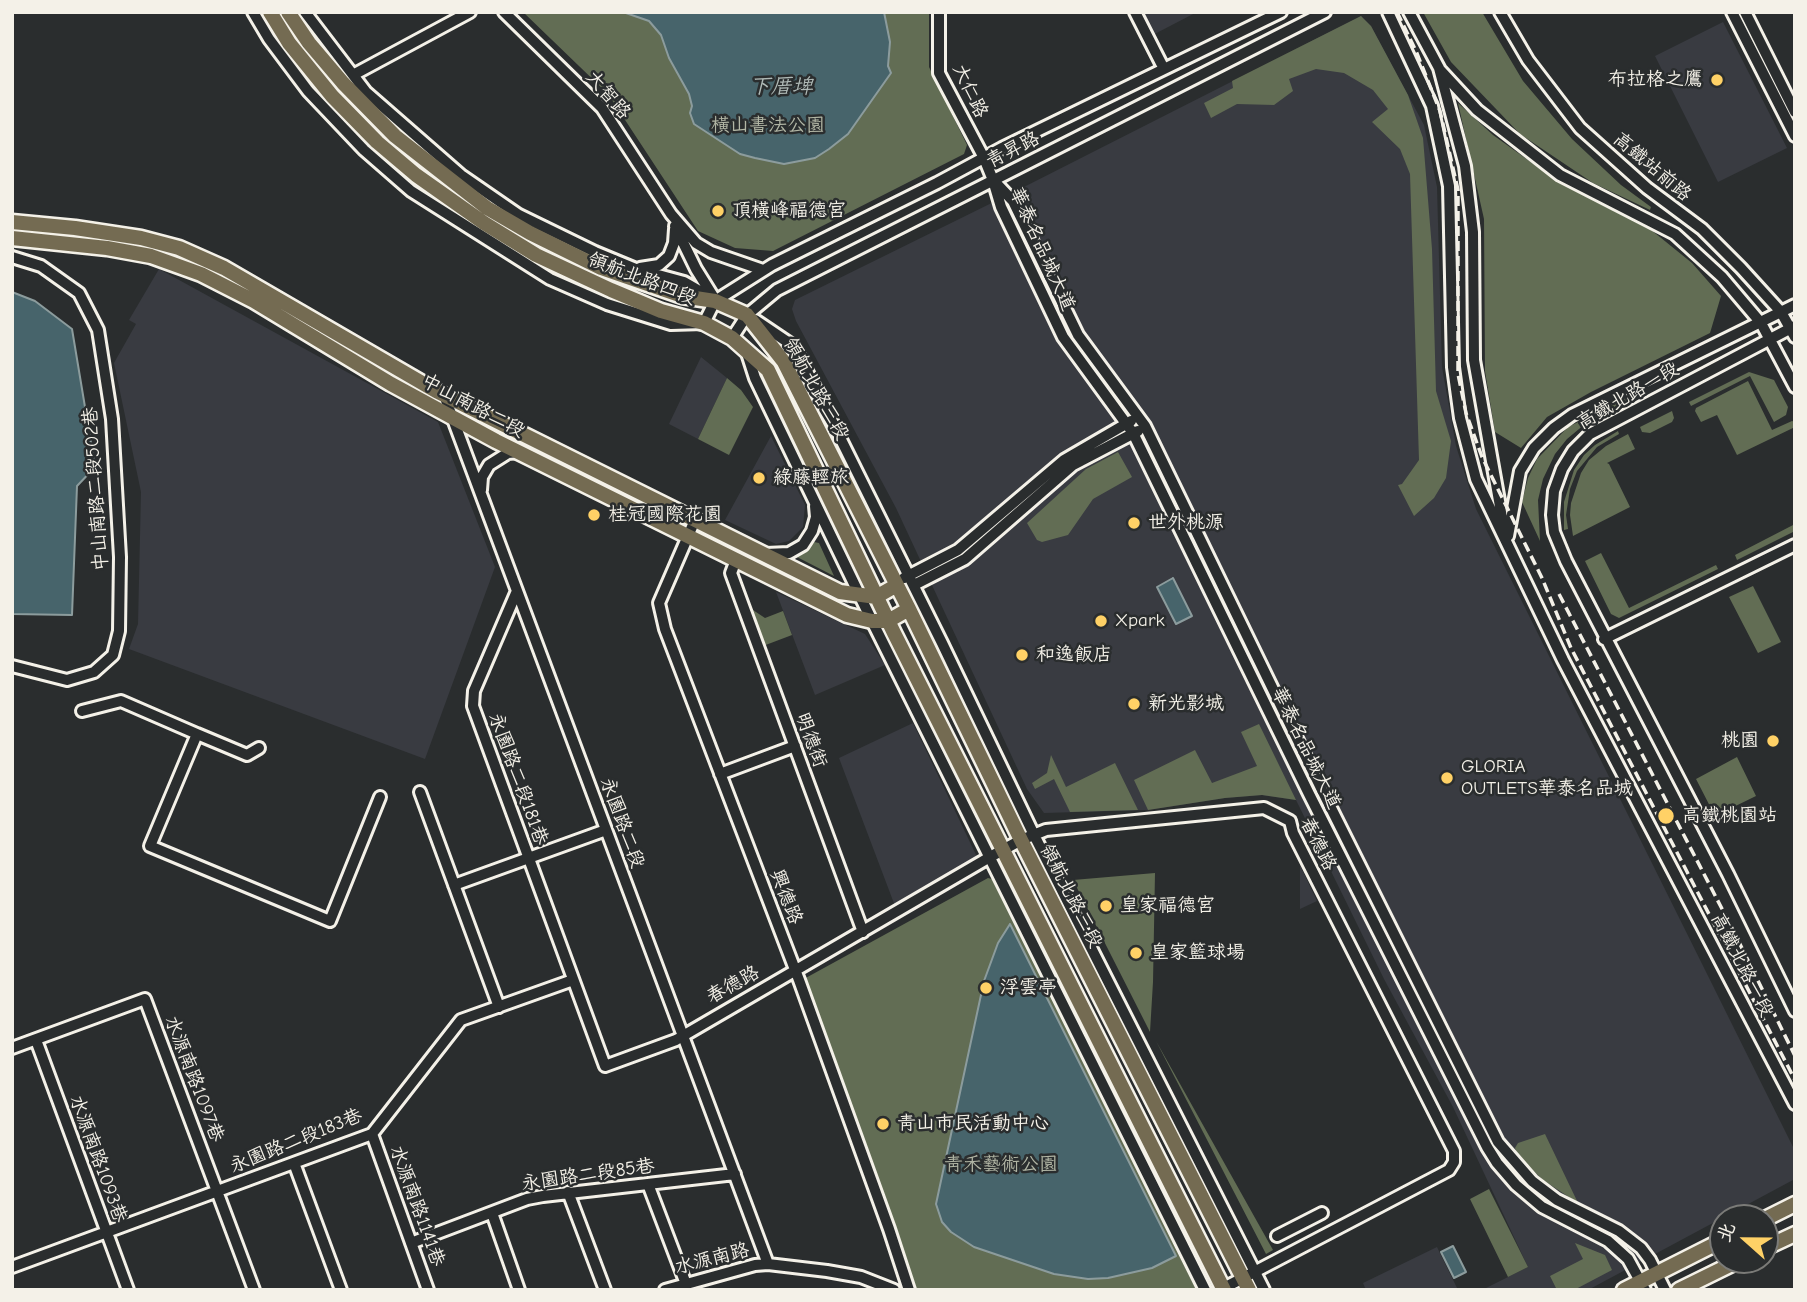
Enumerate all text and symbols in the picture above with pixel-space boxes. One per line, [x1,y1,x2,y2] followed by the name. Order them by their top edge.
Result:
[948,60,992,122] street label: 大仁路
[581,66,635,124] street label: 大智路
[1608,69,1703,91] place label: 布拉格之鷹
[1709,72,1725,88] marker: 布拉格之鷹
[750,74,812,100] water label: 下厝埤
[711,115,825,137] park label: 橫山書法公園
[982,127,1044,173] street label: 青昇路
[1608,128,1696,206] street label: 高鐵站前路
[1005,184,1079,314] street label: 華泰名品城大道
[732,200,846,222] place label: 頂橫峰福德宮
[710,203,726,219] marker: 頂橫峰福德宮
[585,248,699,310] street label: 領航北路四段
[778,334,854,444] street label: 領航北路三段
[1573,358,1683,434] street label: 高鐵北路一段
[417,369,529,443] street label: 中山南路二段
[79,406,113,572] street label: 中山南路二段502巷
[773,467,849,489] place label: 綠藤輕旅
[751,470,767,486] marker: 綠藤輕旅
[608,504,722,526] place label: 桂冠國際花園
[586,507,602,523] marker: 桂冠國際花園
[1148,512,1224,534] place label: 世外桃源
[1126,515,1142,531] marker: 世外桃源
[1115,610,1165,632] place label: Xpark
[1093,613,1109,629] marker: Xpark
[1036,644,1112,666] place label: 和逸飯店
[1014,647,1030,663] marker: 和逸飯店
[1267,683,1345,813] street label: 華泰名品城大道
[1148,693,1224,715] place label: 新光影城
[1126,696,1142,712] marker: 新光影城
[791,709,831,771] street label: 明德街
[484,710,552,848] street label: 永園路二段181巷
[1721,730,1759,752] place label: 桃園
[1765,733,1781,749] marker: 桃園
[1461,756,1633,800] place label: GLORIA OUTLETS華泰名品城
[1439,770,1455,786] marker: GLORIA OUTLETS華泰名品城
[595,774,649,872] street label: 永園路二段
[1682,805,1777,827] place label: 高鐵桃園站
[1656,806,1676,826] marker: 高鐵桃園站
[1295,813,1341,875] street label: 春德路
[1035,840,1107,952] street label: 領航北路三段
[765,866,807,928] street label: 興德路
[1120,895,1215,917] place label: 皇家福德宮
[1098,898,1114,914] marker: 皇家福德宮
[1706,909,1778,1021] street label: 高鐵北路一段
[1150,942,1245,964] place label: 皇家籃球場
[1128,945,1144,961] marker: 皇家籃球場
[703,961,763,1009] street label: 春德路
[1000,977,1057,999] place label: 浮雲亭
[978,980,994,996] marker: 浮雲亭
[159,1013,229,1145] street label: 水源南路1097巷
[64,1092,132,1226] street label: 水源南路1093巷
[226,1104,366,1178] street label: 永園路二段183巷
[897,1113,1049,1135] place label: 青山市民活動中心
[875,1116,891,1132] marker: 青山市民活動中心
[385,1143,449,1269] street label: 水源南路1141巷
[520,1154,656,1196] street label: 永園路二段85巷
[944,1154,1058,1176] park label: 青禾藝術公園
[1709,1204,1779,1274] north arrow
[1713,1219,1740,1245] text: 北
[672,1239,752,1279] street label: 水源南路

